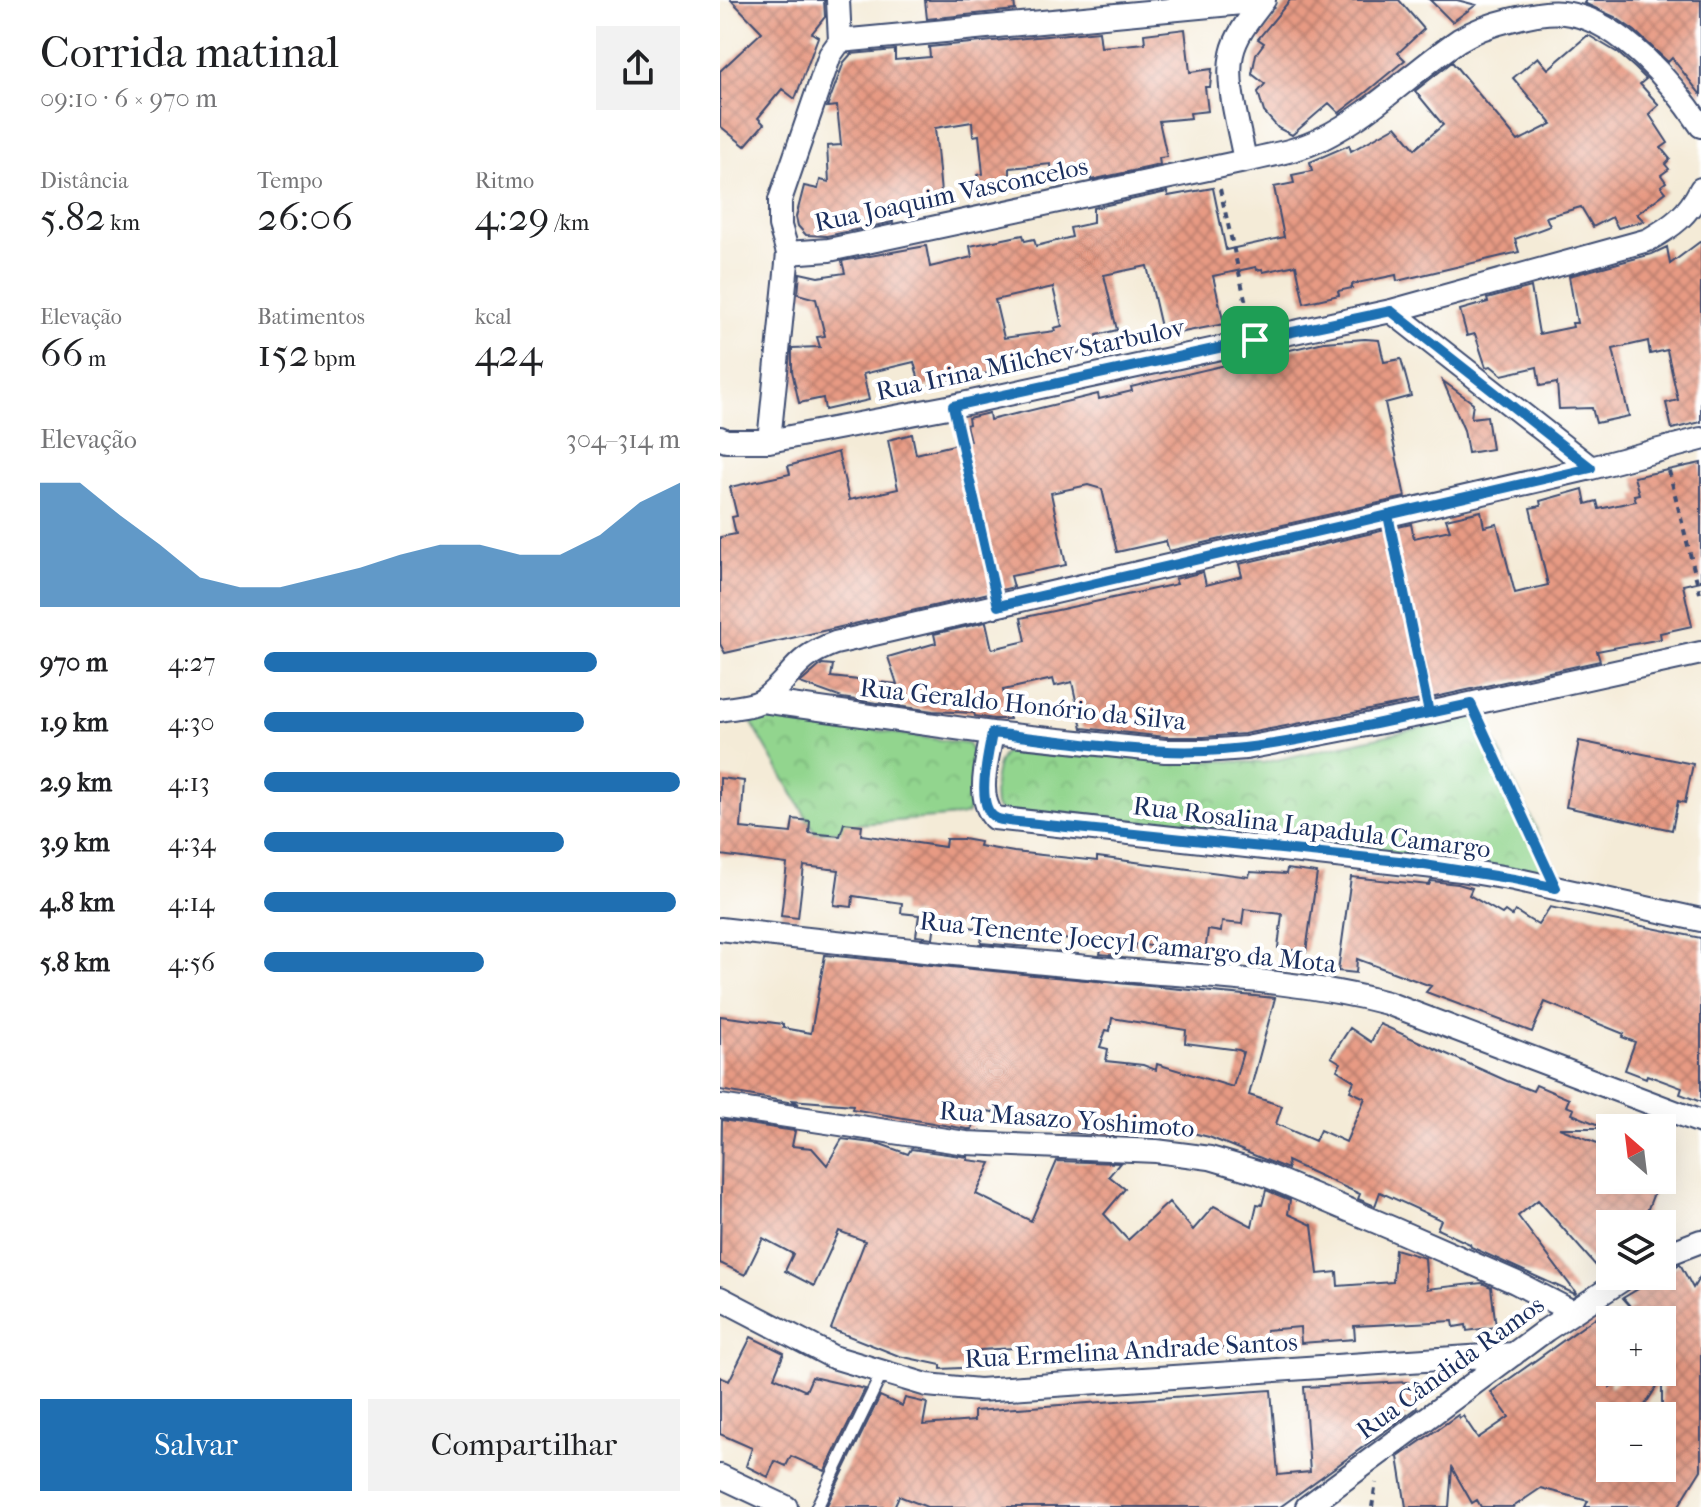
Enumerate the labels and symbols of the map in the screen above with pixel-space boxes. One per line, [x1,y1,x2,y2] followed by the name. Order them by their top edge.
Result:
[812,150,1091,239] street label: Rua Joaquim Vasconcelos
[1221,306,1289,374] pin
[873,311,1188,407] street label: Rua Irina Milchev Starbulov
[858,672,1189,737] street label: Rua Geraldo Honório da Silva
[1131,790,1493,865] street label: Rua Rosalina Lapadula Camargo
[918,905,1339,980] street label: Rua Tenente Joecyl Camargo da Mota
[938,1095,1196,1144] street label: Rua Masazo Yoshimoto
[1596,1114,1676,1194] north arrow
[1350,1289,1550,1446] street label: Rua Cândida Ramos
[964,1326,1298,1375] street label: Rua Ermelina Andrade Santos

